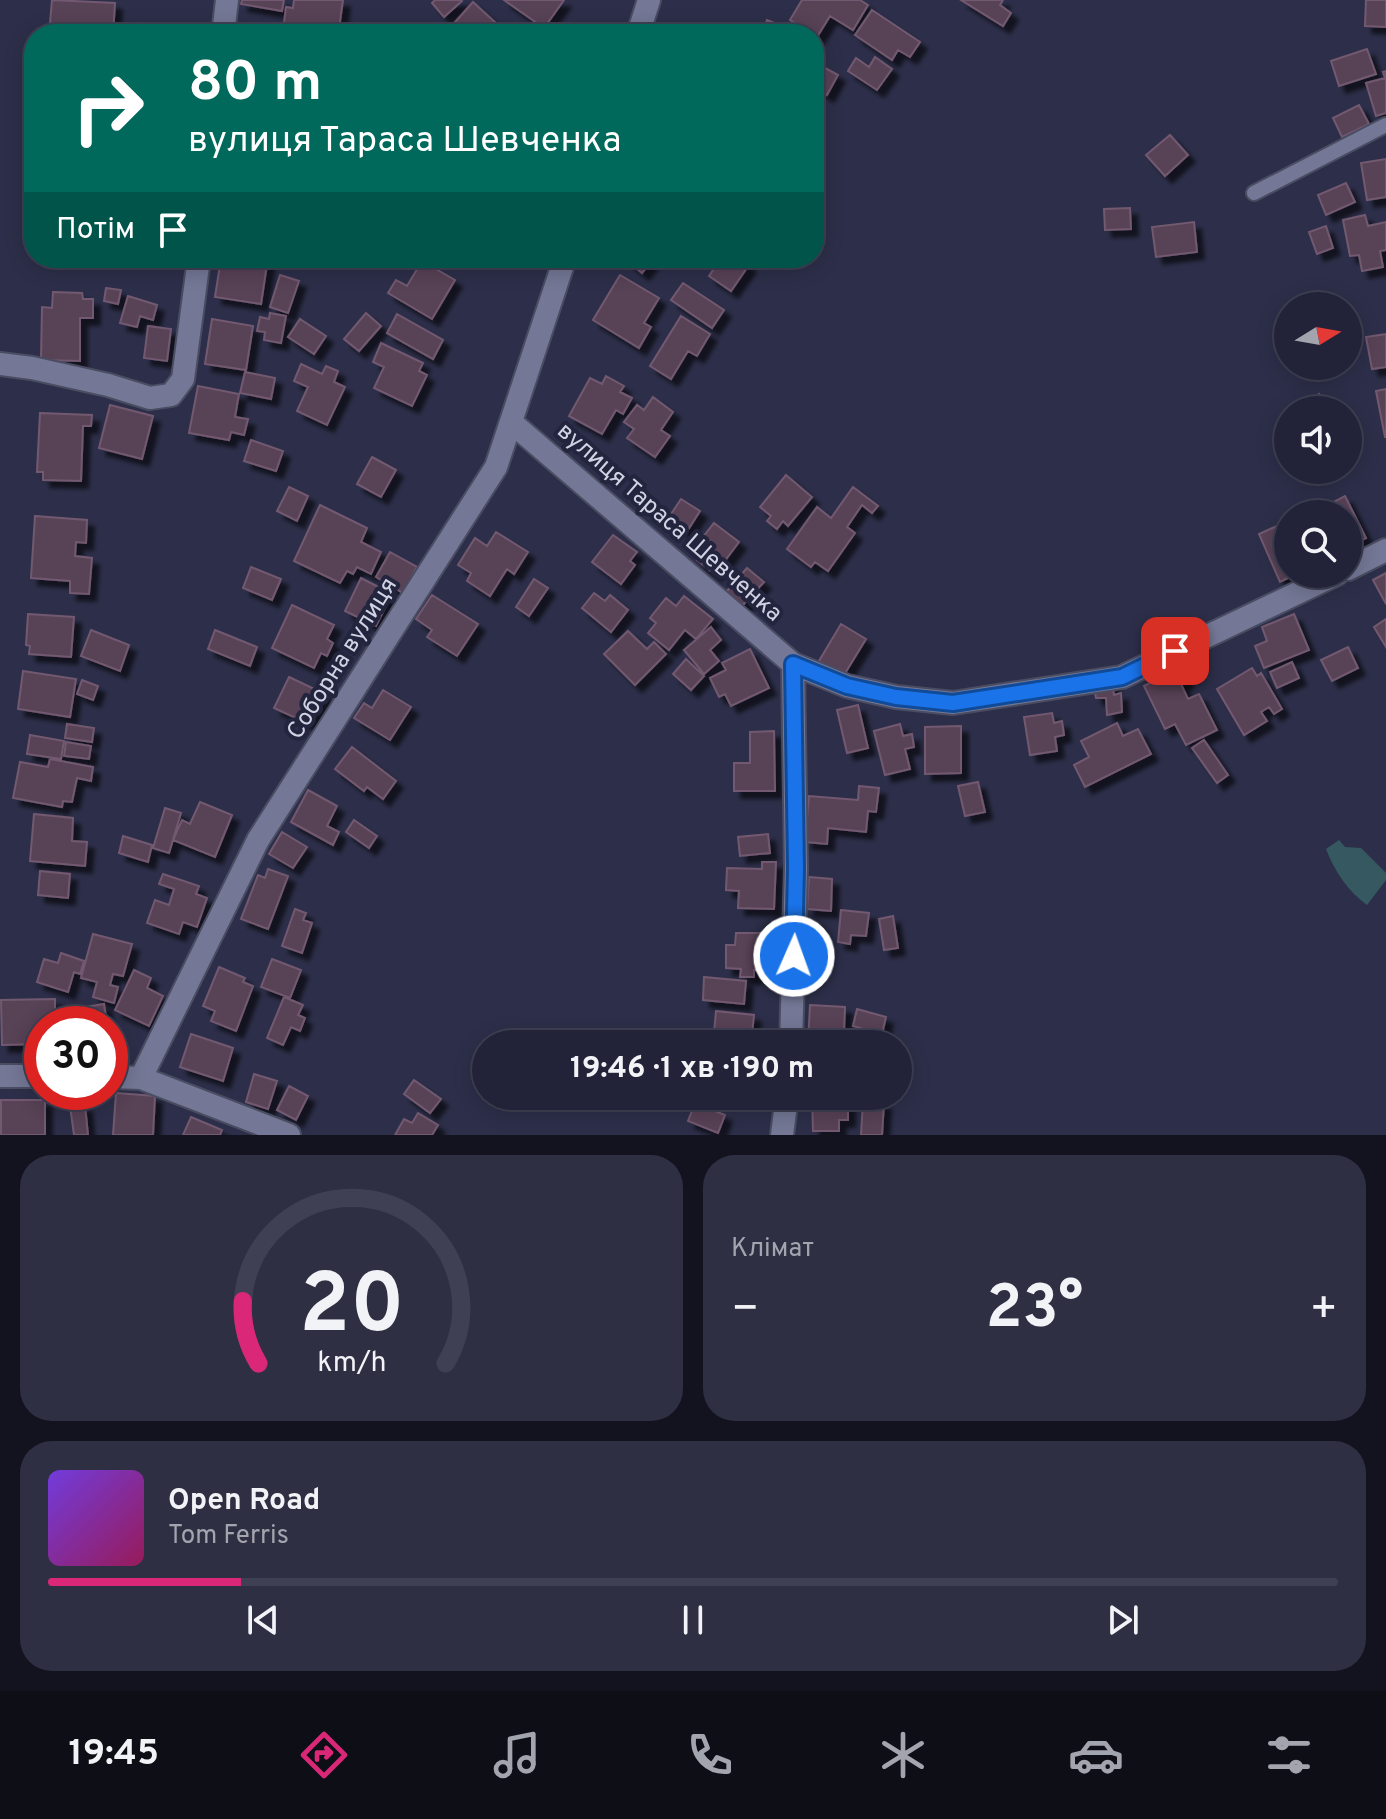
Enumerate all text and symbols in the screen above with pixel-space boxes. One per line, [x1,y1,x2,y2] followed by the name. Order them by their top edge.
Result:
[188,50,322,120] text: 80 m
[56,56,160,160] icon: right
[188,119,621,165] text: вулиця Тараса Шевченка
[151,208,195,252] icon: arrive
[56,212,135,249] text: Потім
[1274,292,1362,380] north arrow
[1274,292,1362,588] map controls
[1274,396,1362,484] button: sound
[550,417,788,629] street label: вулиця Тараса Шевченка
[1274,500,1362,588] button: search
[281,572,405,746] street label: Соборна вулиця
[1141,617,1209,685] pin
[1153,629,1197,673] icon: arrive
[752,914,836,998] position arrow
[24,1006,128,1110] speed limit sign: 30
[570,1051,814,1088] text: 19:46 · 1 хв · 190 m
[731,1233,814,1266] text: Клімат
[299,1257,404,1362] text: 20
[986,1273,1083,1349] text: 23°
[731,1283,759,1339] text: −
[1310,1283,1338,1339] text: +
[317,1346,386,1382] text: km/h
[168,1483,320,1520] text: Open Road
[168,1520,289,1553] text: Tom Ferris
[241,1598,285,1642] icon: previous
[671,1598,715,1642] icon: pause
[1101,1598,1145,1642] icon: next
[296,1727,352,1783] icon: directions
[489,1727,545,1783] icon: music
[682,1727,738,1783] icon: phone
[875,1727,931,1783] icon: climate
[1068,1727,1124,1783] icon: car
[1261,1727,1317,1783] icon: filters
[69,1732,159,1778] text: 19:45

